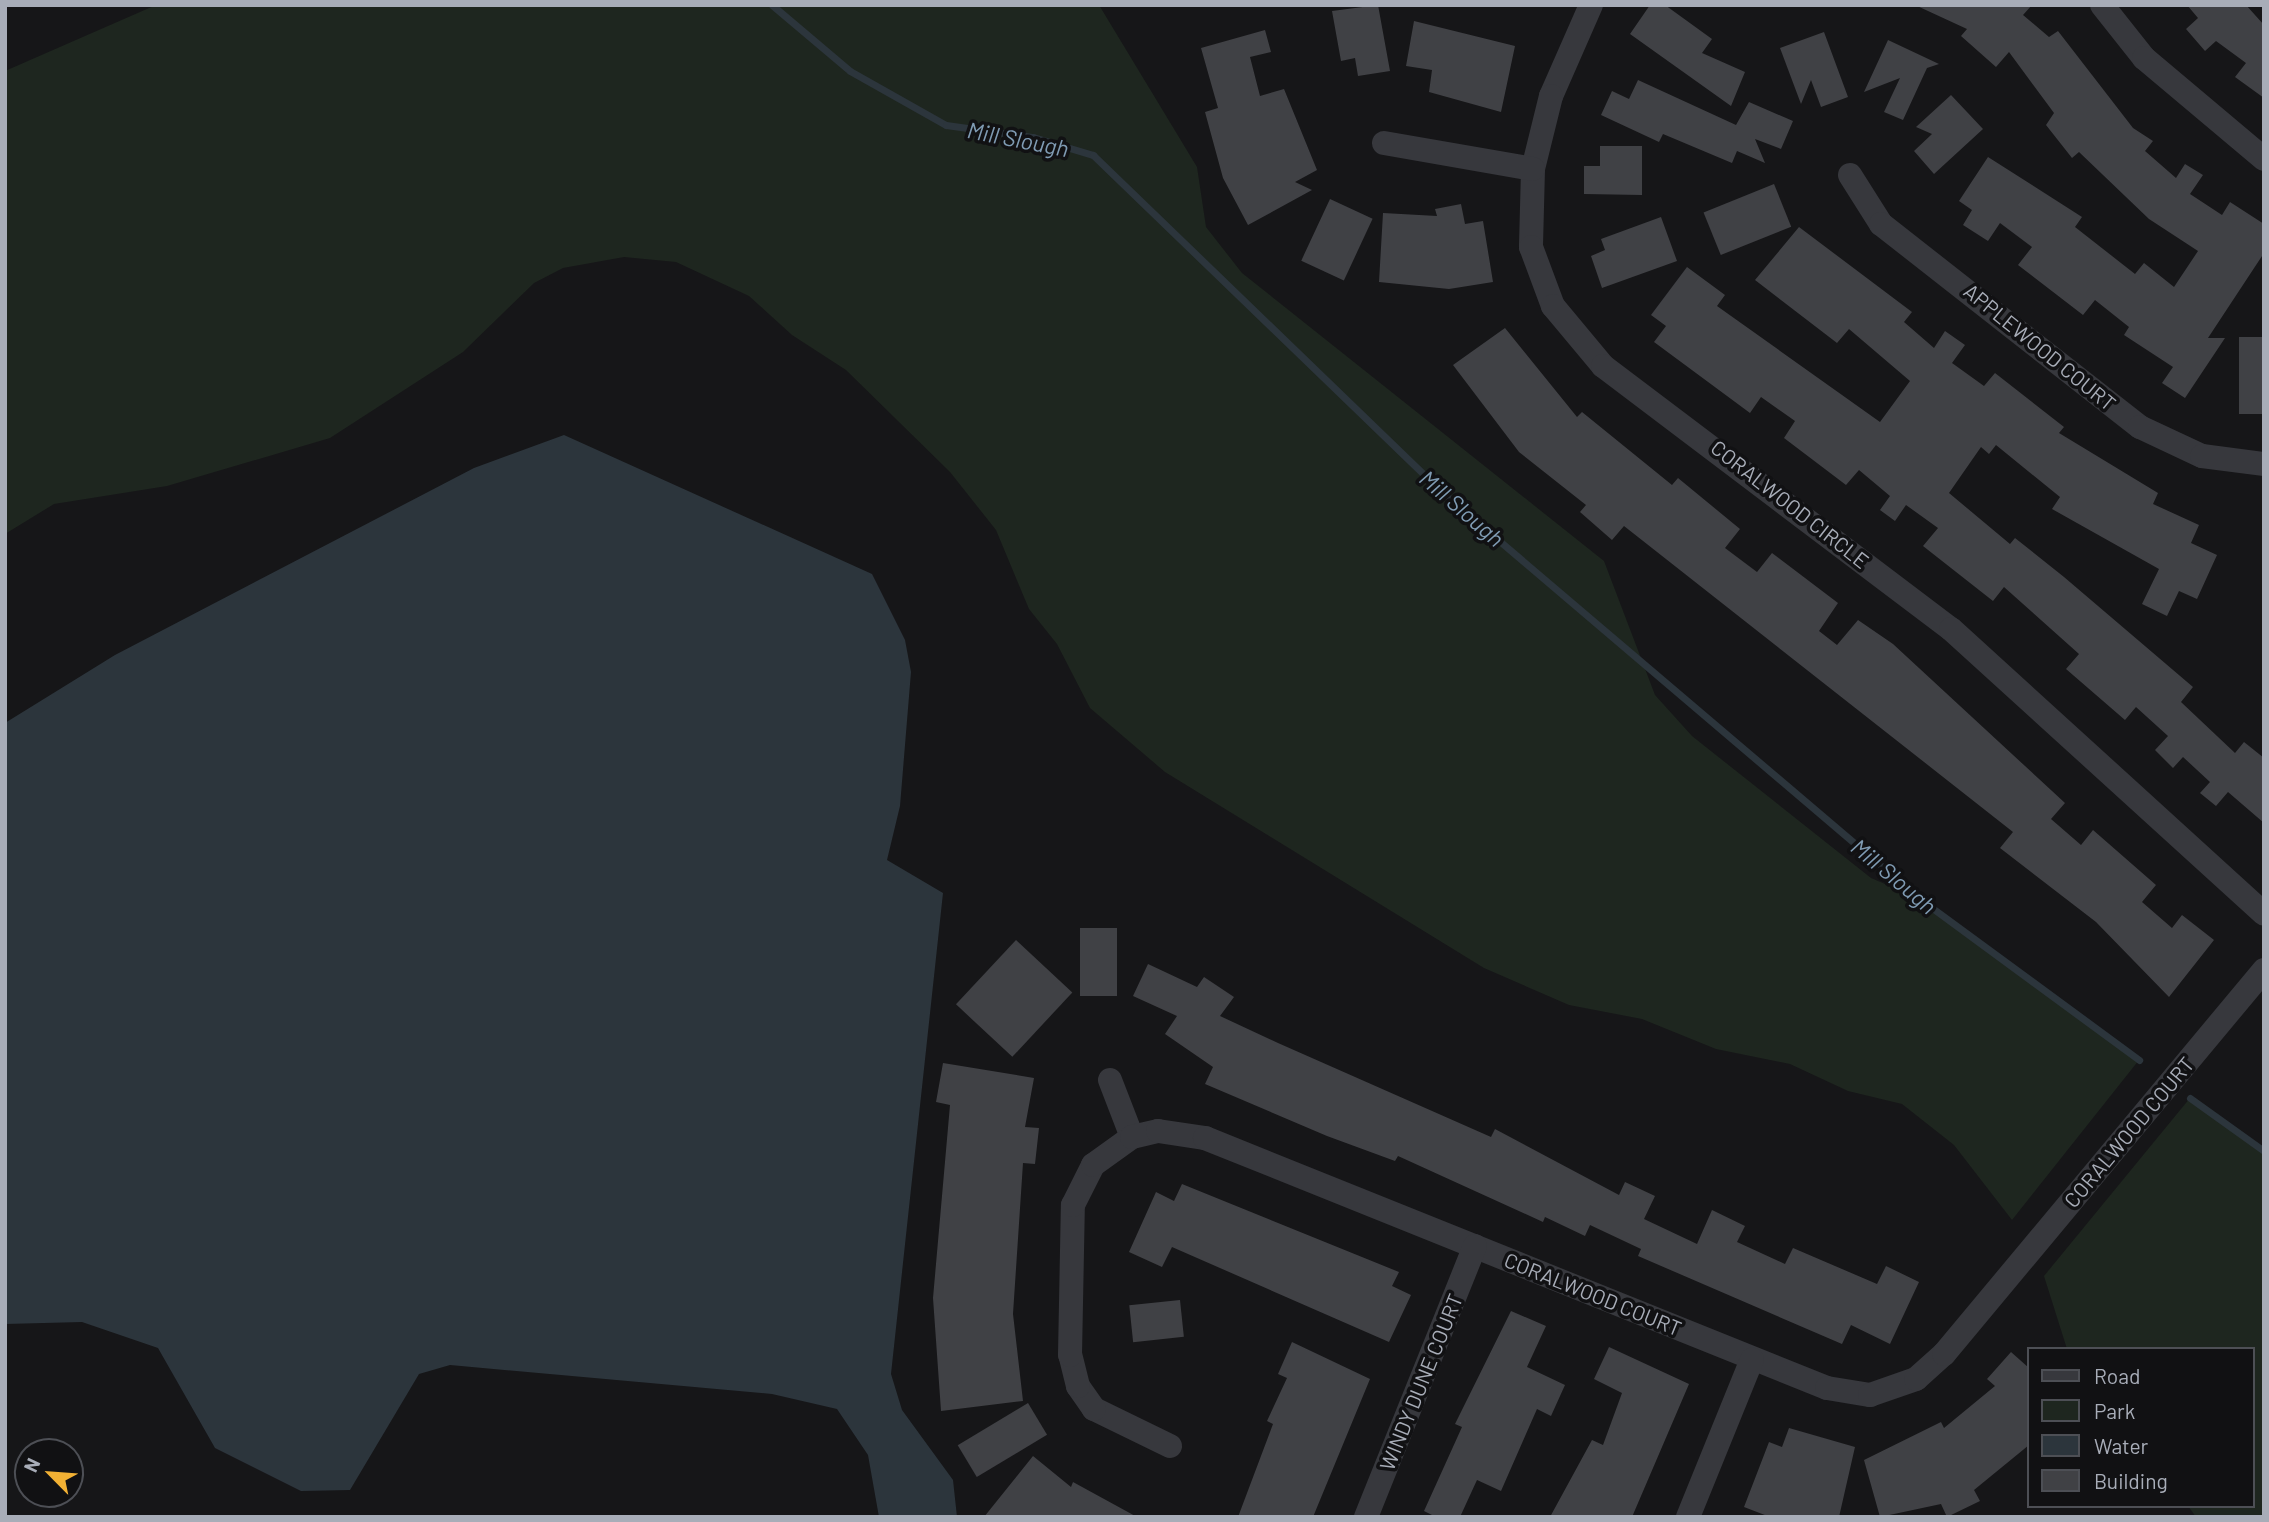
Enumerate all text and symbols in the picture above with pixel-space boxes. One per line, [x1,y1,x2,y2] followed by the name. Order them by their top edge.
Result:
[965,116,1071,162] water label: Mill Slough
[1959,278,2121,416] street label: APPLEWOOD COURT
[1706,435,1874,573] street label: CORALWOOD CIRCLE
[1414,464,1510,552] water label: Mill Slough
[1846,832,1942,920] water label: Mill Slough
[2059,1052,2199,1212] street label: CORALWOOD COURT
[1501,1247,1685,1341] street label: CORALWOOD COURT
[1374,1290,1468,1474] street label: WINDY DUNE COURT
[2028,1347,2255,1508] legend
[2094,1363,2140,1388] text: Road
[2094,1398,2135,1423] text: Park
[2094,1433,2148,1458] text: Water
[14,1438,84,1508] north arrow
[18,1454,44,1475] text: N
[2094,1468,2168,1493] text: Building

